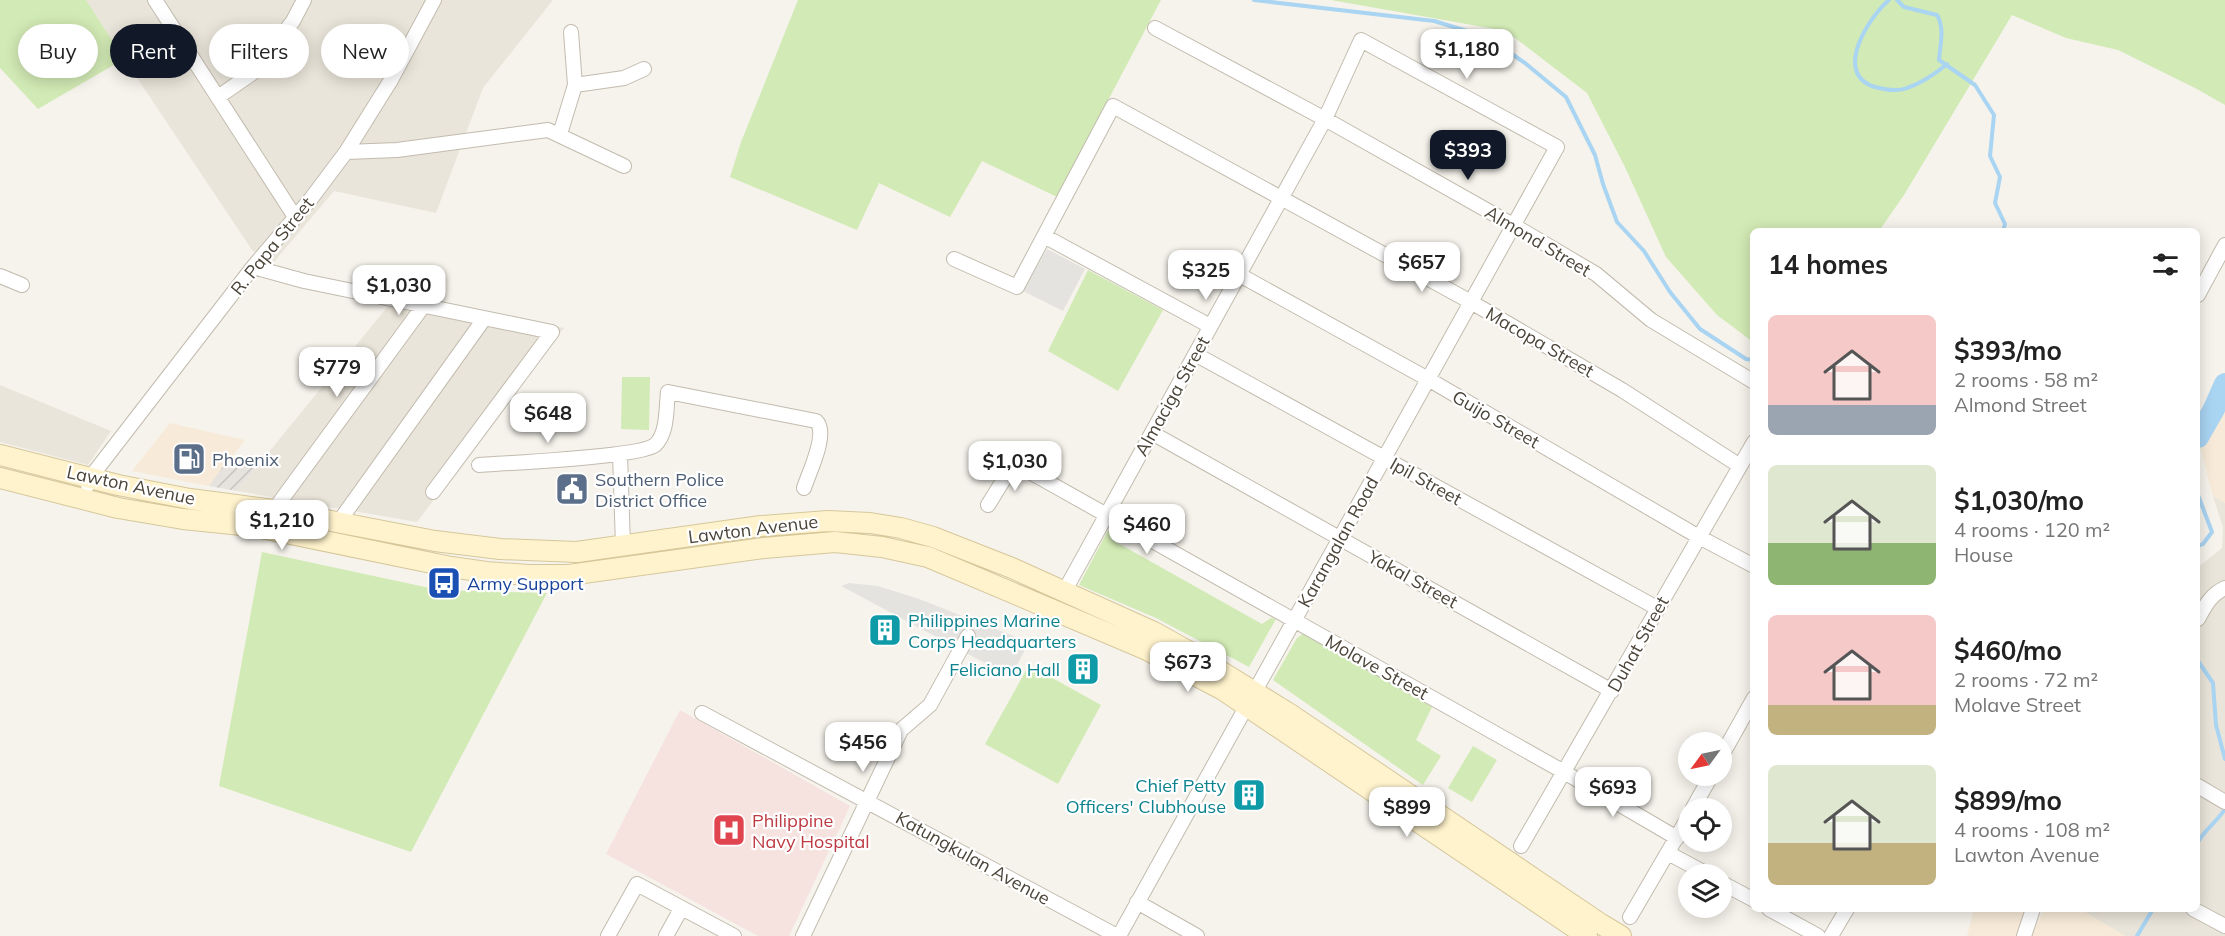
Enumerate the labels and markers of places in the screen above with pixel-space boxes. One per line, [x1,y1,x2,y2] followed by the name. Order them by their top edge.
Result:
[1418,29,1516,80] pin: $1,180
[1432,130,1504,181] pin: $393
[1386,242,1458,293] pin: $657
[1170,250,1242,301] pin: $325
[350,265,448,316] pin: $1,030
[301,347,373,398] pin: $779
[512,393,584,444] pin: $648
[171,441,207,477] fuel station icon: Phoenix
[966,441,1064,492] pin: $1,030
[212,448,279,471] place label: Phoenix
[595,468,724,512] place label: Southern Police District Office
[554,471,590,507] public building icon: Southern Police District Office
[233,500,331,551] pin: $1,210
[1111,504,1183,555] pin: $460
[426,565,462,601] bus stop icon: Army Support
[467,572,584,595] place label: Army Support
[908,609,1077,653] place label: Philippines Marine Corps Headquarters
[867,612,903,648] building icon: Philippines Marine Corps Headquarters
[1152,642,1224,693] pin: $673
[1065,651,1101,687] building icon: Feliciano Hall
[949,658,1060,681] place label: Feliciano Hall
[827,722,899,773] pin: $456
[1577,767,1649,818] pin: $693
[1066,774,1226,818] place label: Chief Petty Officers' Clubhouse
[1231,777,1267,813] building icon: Chief Petty Officers' Clubhouse
[1371,787,1443,838] pin: $899
[752,809,870,853] place label: Philippine Navy Hospital
[711,812,747,848] hospital icon: Philippine Navy Hospital

